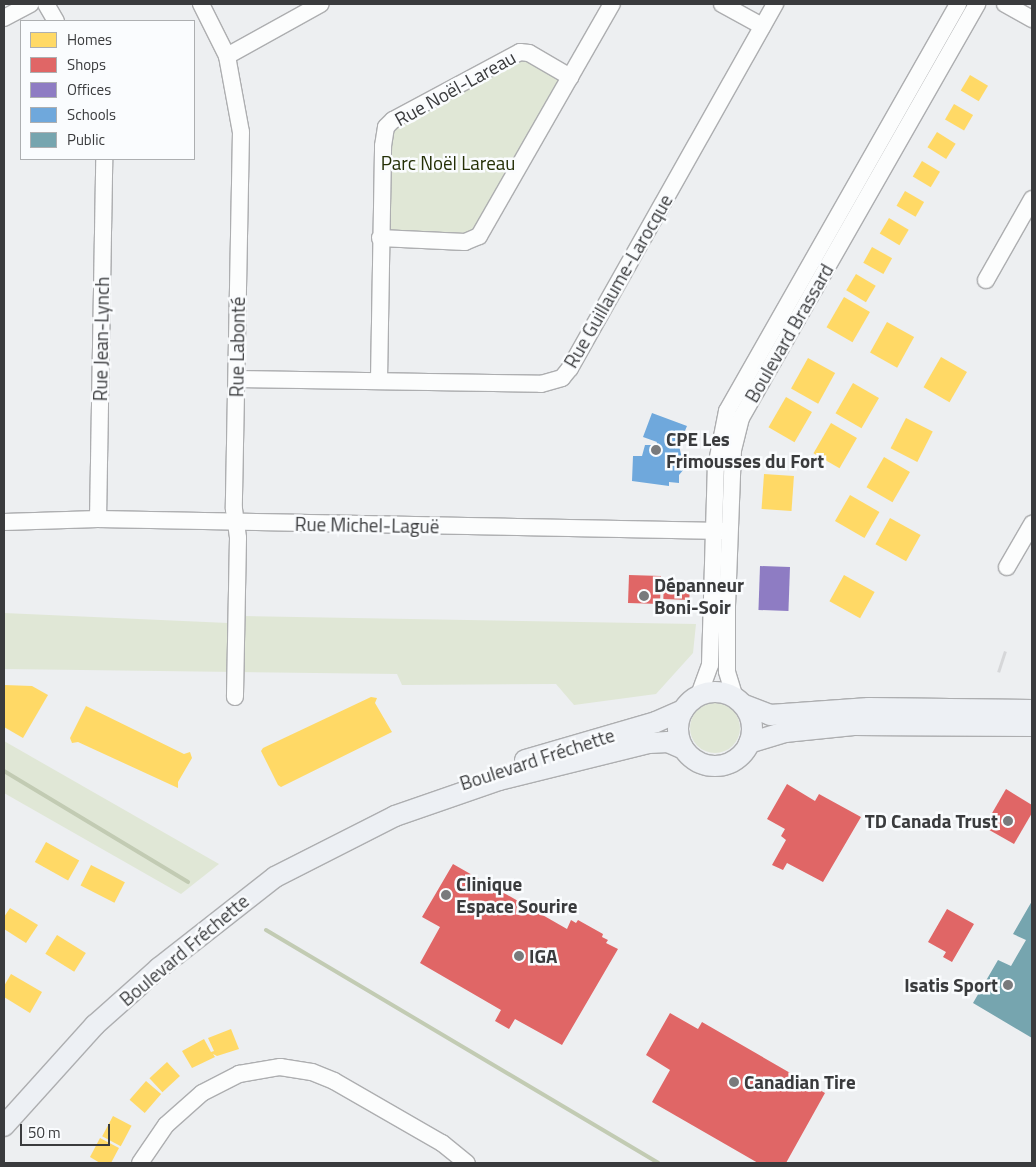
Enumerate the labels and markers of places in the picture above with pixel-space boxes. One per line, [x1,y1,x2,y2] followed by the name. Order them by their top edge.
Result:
[666,428,824,472] place label: CPE Les Frimousses du Fort
[650,444,662,456] marker: CPE Les Frimousses du Fort
[654,574,744,618] place label: Dépanneur Boni-Soir
[638,590,650,602] marker: Dépanneur Boni-Soir
[865,810,998,832] place label: TD Canada Trust
[1002,815,1014,827] marker: TD Canada Trust
[456,873,577,917] place label: Clinique Espace Sourire
[440,889,452,901] marker: Clinique Espace Sourire
[529,945,557,967] place label: IGA
[513,950,525,962] marker: IGA
[904,974,998,996] place label: Isatis Sport
[1002,979,1014,991] marker: Isatis Sport
[744,1071,856,1093] place label: Canadian Tire
[728,1076,740,1088] marker: Canadian Tire

